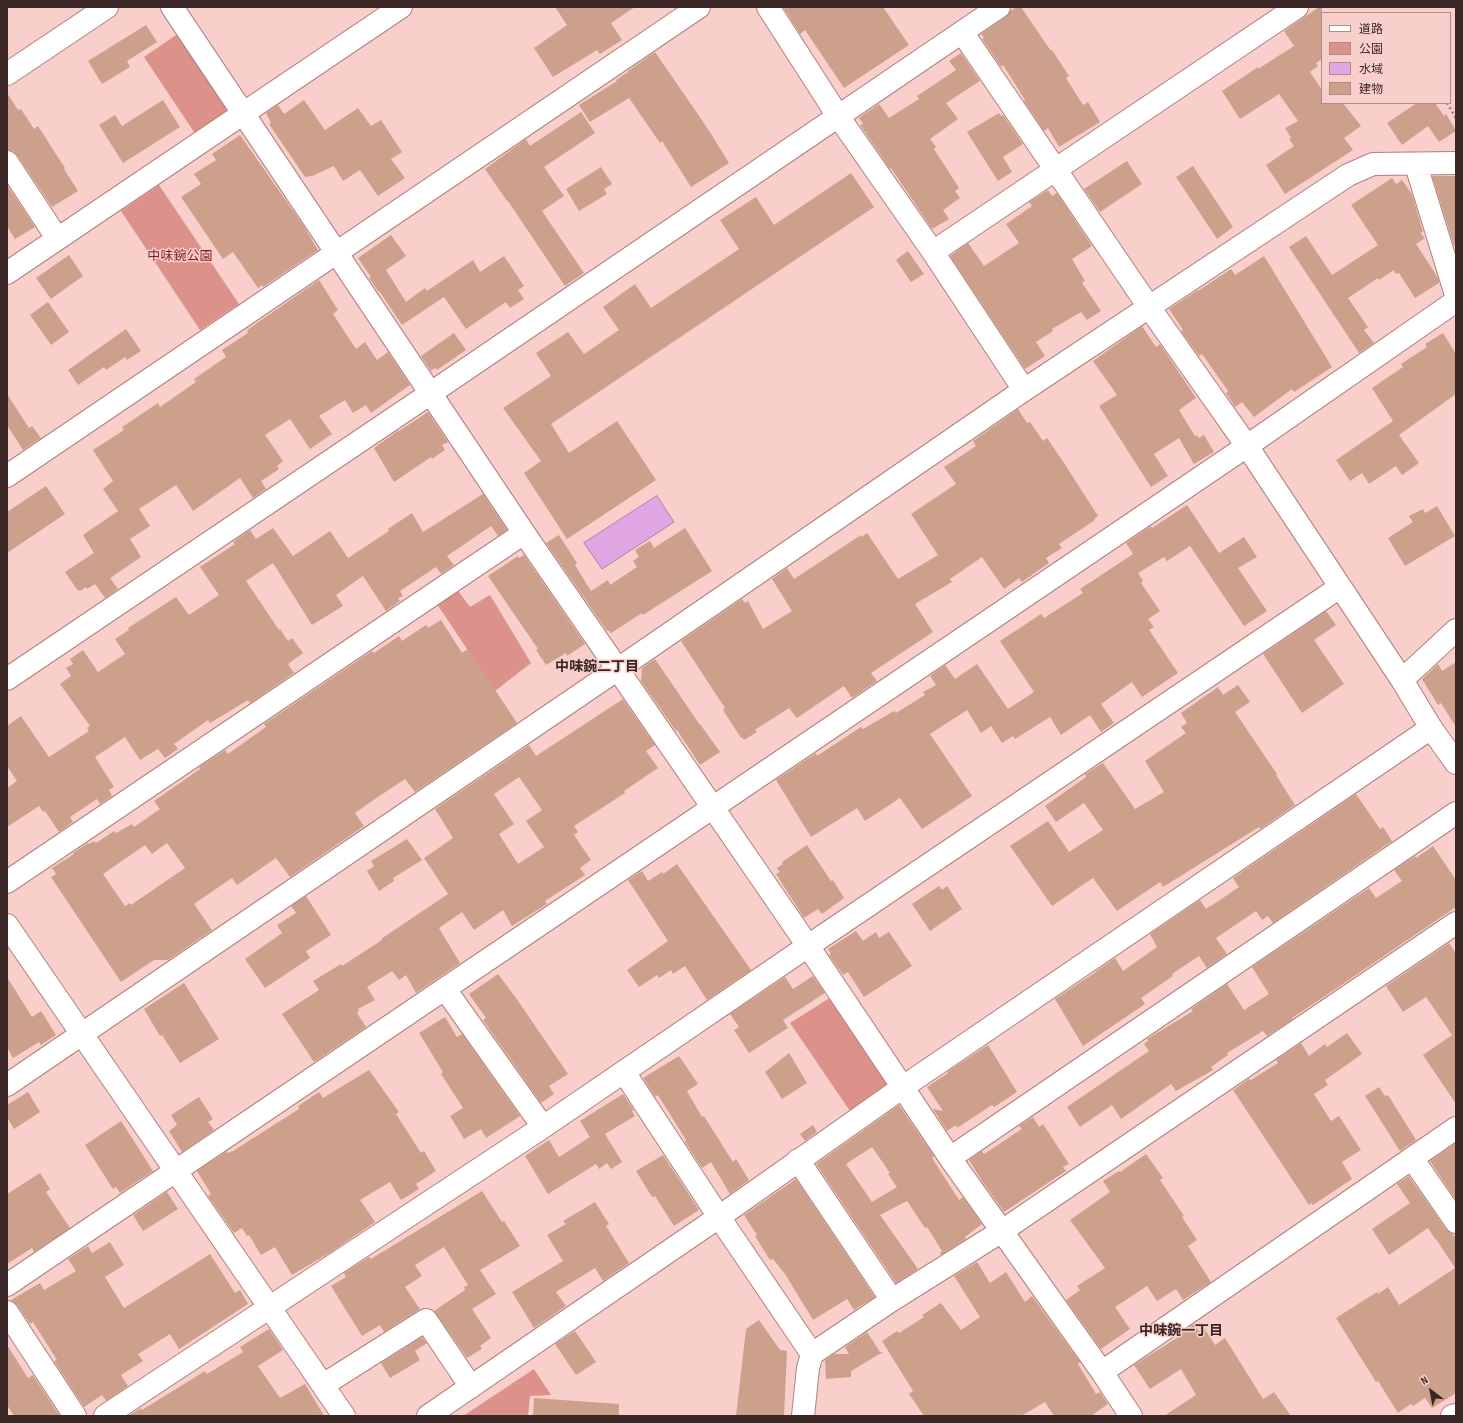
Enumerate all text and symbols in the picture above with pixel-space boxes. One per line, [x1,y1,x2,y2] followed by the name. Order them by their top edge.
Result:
[1321,12,1451,104] legend
[1359,22,1383,37] text: 道路
[1359,42,1383,57] text: 公園
[1359,62,1383,77] text: 水域
[1359,82,1383,97] text: 建物
[148,249,212,265] park label: 中味鋺公園
[555,659,639,675] district label: 中味鋺二丁目
[1139,1323,1223,1339] district label: 中味鋺一丁目
[1411,1371,1451,1411] north arrow
[1418,1373,1430,1387] text: N

